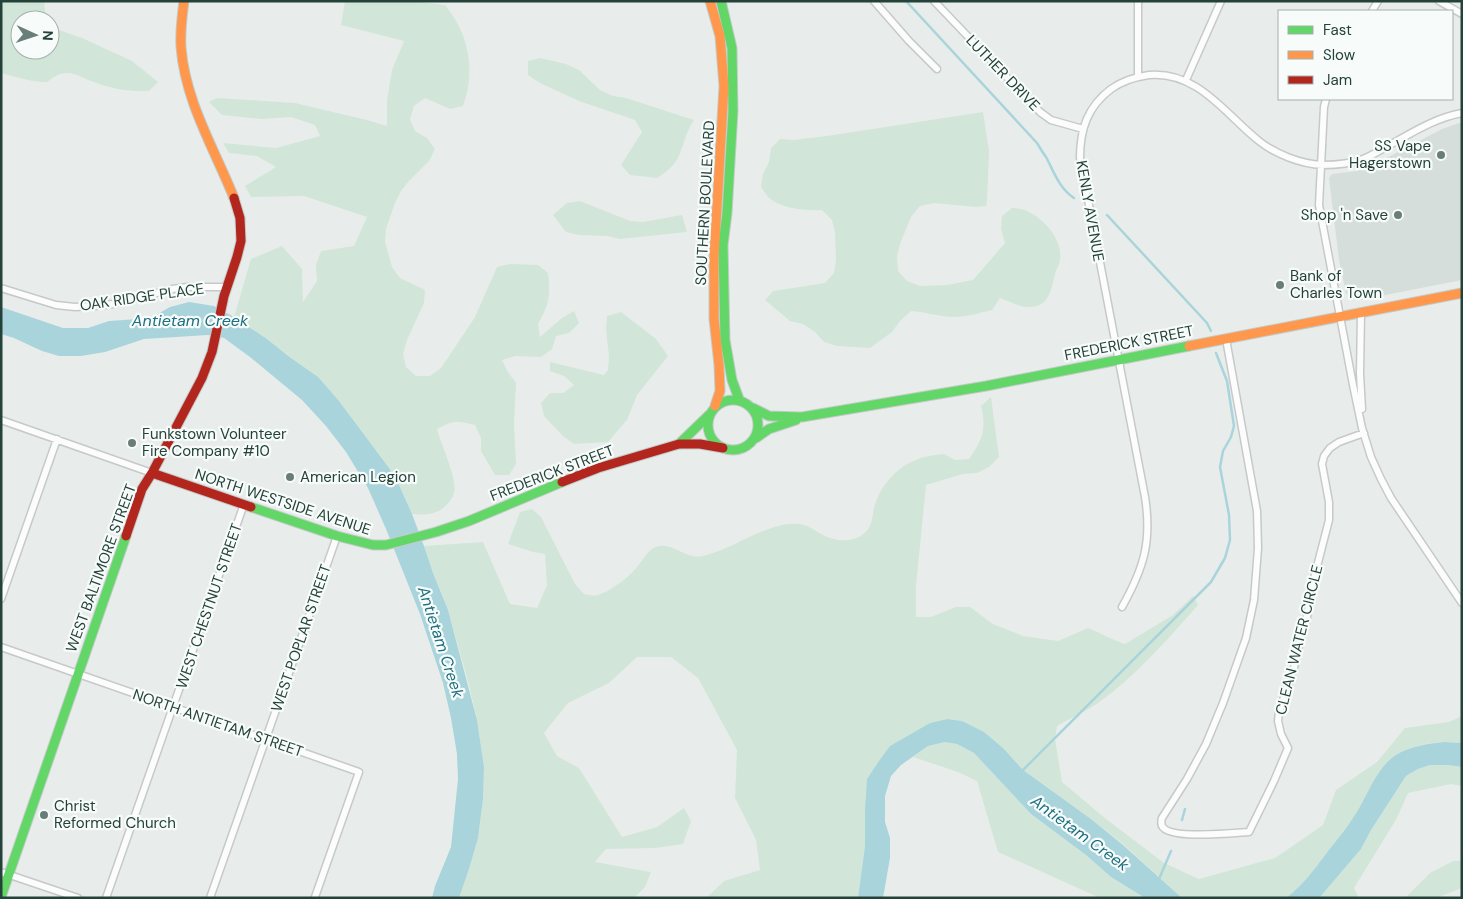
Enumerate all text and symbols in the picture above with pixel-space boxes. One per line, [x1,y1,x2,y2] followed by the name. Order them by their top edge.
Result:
[10,10,60,60] north arrow
[1278,10,1453,100] legend
[1323,20,1352,40] text: Fast
[39,30,57,41] text: N
[962,31,1044,115] street label: LUTHER DRIVE
[1323,45,1356,65] text: Slow
[1323,70,1352,90] text: Jam
[691,120,719,286] street label: SOUTHERN BOULEVARD
[1349,136,1431,173] place label: SS Vape Hagerstown
[1435,149,1447,161] marker: SS Vape Hagerstown
[1071,159,1109,263] street label: KENLY AVENUE
[1301,205,1388,225] place label: Shop 'n Save
[1392,209,1404,221] marker: Shop 'n Save
[1290,266,1382,303] place label: Bank of Charles Town
[79,278,205,316] street label: OAK RIDGE PLACE
[1274,279,1286,291] marker: Bank of Charles Town
[131,310,249,331] water label: Antietam Creek
[1063,321,1195,365] street label: FREDERICK STREET
[142,424,287,461] place label: Funkstown Volunteer Fire Company #10
[126,437,138,449] marker: Funkstown Volunteer Fire Company #10
[487,440,617,506] street label: FREDERICK STREET
[193,464,373,540] street label: NORTH WESTSIDE AVENUE
[300,467,416,487] place label: American Legion
[284,471,296,483] marker: American Legion
[61,481,141,655] street label: WEST BALTIMORE STREET
[171,521,247,691] street label: WEST CHESTNUT STREET
[266,562,336,714] street label: WEST POPLAR STREET
[1271,563,1327,717] street label: CLEAN WATER CIRCLE
[413,583,469,701] water label: Antietam Creek
[130,684,306,762] street label: NORTH ANTIETAM STREET
[1026,790,1134,876] water label: Antietam Creek
[54,796,176,833] place label: Christ Reformed Church
[38,809,50,821] marker: Christ Reformed Church

